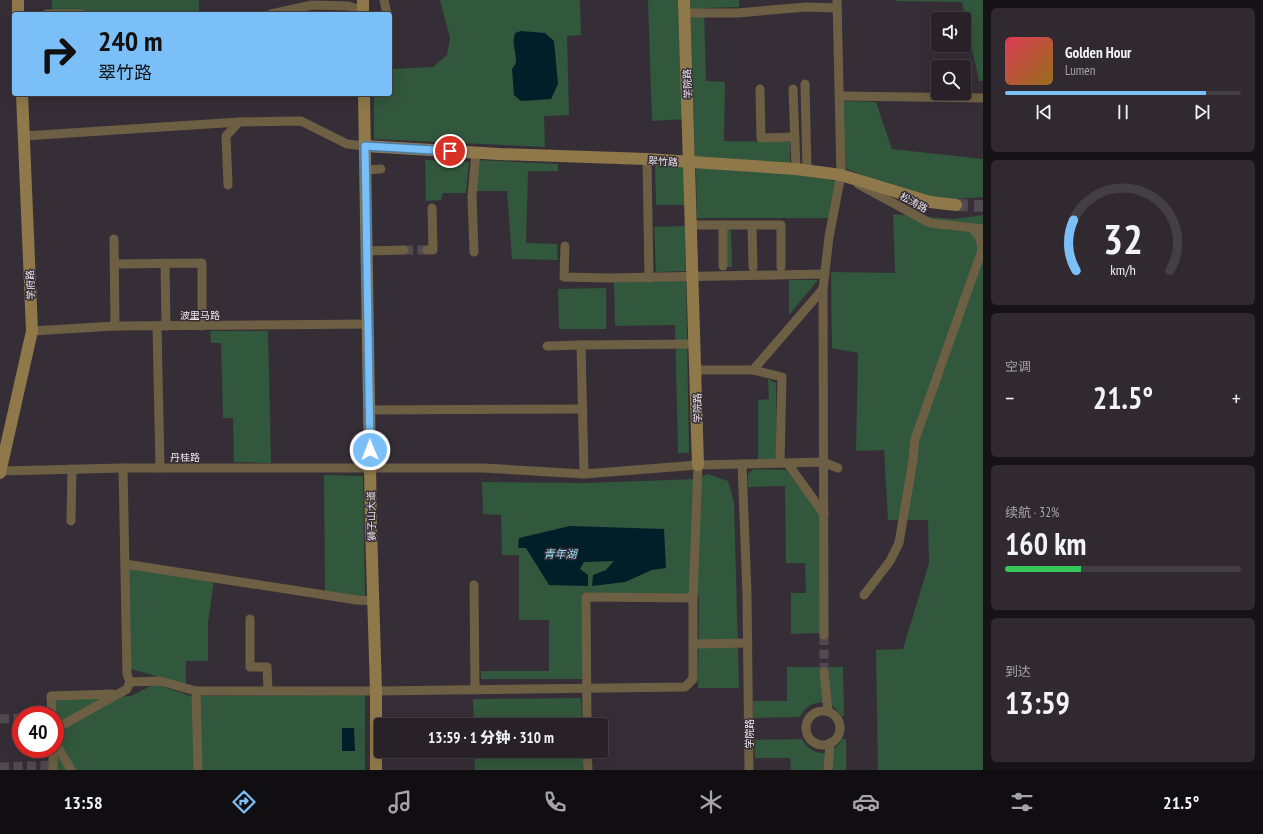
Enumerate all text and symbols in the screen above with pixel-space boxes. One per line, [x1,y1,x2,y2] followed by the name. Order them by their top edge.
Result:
[931,12,971,100] map controls
[931,12,971,52] button: sound
[98,22,162,59] text: 240 m
[32,28,84,80] icon: right
[1065,43,1132,62] text: Golden Hour
[931,60,971,100] button: search
[98,61,152,84] text: 翠竹路
[1065,62,1095,79] text: Lumen
[680,69,695,99] street label: 学院路
[1033,101,1055,123] icon: previous
[1112,101,1134,123] icon: pause
[1191,101,1213,123] icon: next
[433,134,467,168] pin
[439,140,461,162] icon: arrive
[648,154,678,169] street label: 翠竹路
[897,190,930,215] street label: 松涛路
[1103,211,1143,264] text: 32
[1110,259,1136,278] text: km/h
[23,270,38,300] street label: 学府路
[180,309,220,322] street label: 波里马路
[1005,358,1031,375] text: 空调
[1093,378,1153,417] text: 21.5°
[1005,384,1014,412] text: −
[1232,384,1241,412] text: +
[691,393,704,423] street label: 学院路
[349,429,391,471] position arrow
[170,451,200,464] street label: 丹桂路
[365,491,378,541] street label: 狮子山大道
[1005,504,1059,521] text: 续航 · 32%
[1005,524,1086,563] text: 160 km
[544,547,578,561] water label: 青年湖
[1005,663,1031,680] text: 到达
[1005,683,1070,722] text: 13:59
[12,706,64,758] speed limit sign: 40
[743,719,756,749] street label: 学院路
[428,728,554,747] text: 13:59 · 1 分钟 · 310 m
[230,788,258,816] icon: directions
[386,788,414,816] icon: music
[541,788,569,816] icon: phone
[697,788,725,816] icon: climate
[852,788,880,816] icon: car
[1008,788,1036,816] icon: filters
[64,791,103,814] text: 13:58
[1163,791,1199,814] text: 21.5°

